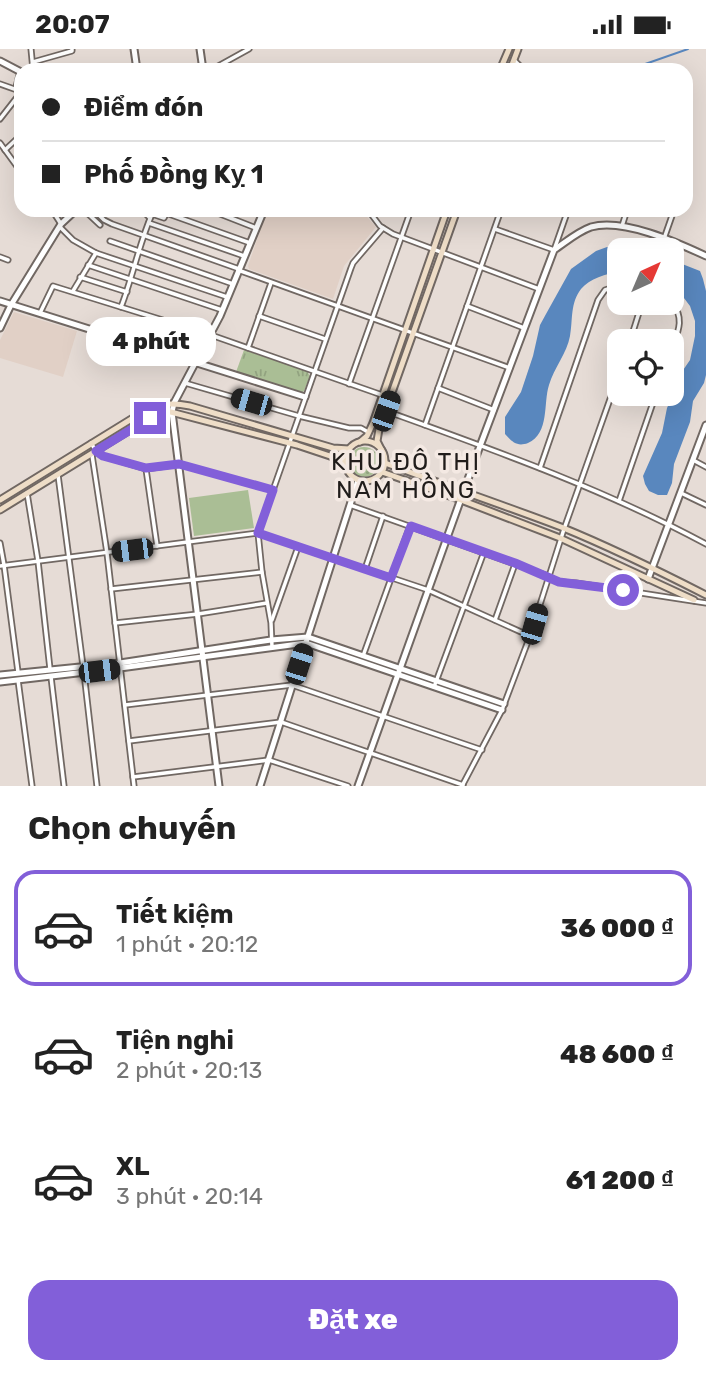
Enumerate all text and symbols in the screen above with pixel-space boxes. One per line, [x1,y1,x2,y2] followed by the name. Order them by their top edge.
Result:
[35,9,110,40] text: 20:07
[84,92,203,123] text: Điểm đón
[84,159,264,190] text: Phố Đồng Kỵ 1
[607,238,684,315] north arrow
[607,238,684,406] map controls
[85,317,215,365] callout: 4 phút
[112,327,190,355] text: 4 phút
[607,329,684,406] button: locate
[228,386,275,418] car
[370,388,403,434] car
[134,402,166,434] route end
[331,448,481,504] district label: KHU ĐÔ THỊ NAM HỒNG
[110,537,155,563] car
[607,574,639,606] route start
[519,601,550,647] car
[283,641,316,687] car
[77,658,122,684] car
[28,809,236,847] text: Chọn chuyến
[32,897,95,960] icon: car
[116,899,234,930] text: Tiết kiệm
[561,913,674,944] text: 36 000 ₫
[116,930,258,958] text: 1 phút · 20:12
[32,1023,95,1086] icon: car
[116,1025,234,1056] text: Tiện nghi
[560,1039,674,1070] text: 48 600 ₫
[116,1056,262,1084] text: 2 phút · 20:13
[32,1149,95,1212] icon: car
[116,1151,149,1182] text: XL
[566,1165,674,1196] text: 61 200 ₫
[116,1182,263,1210] text: 3 phút · 20:14
[28,1280,678,1360] button: Đặt xe

